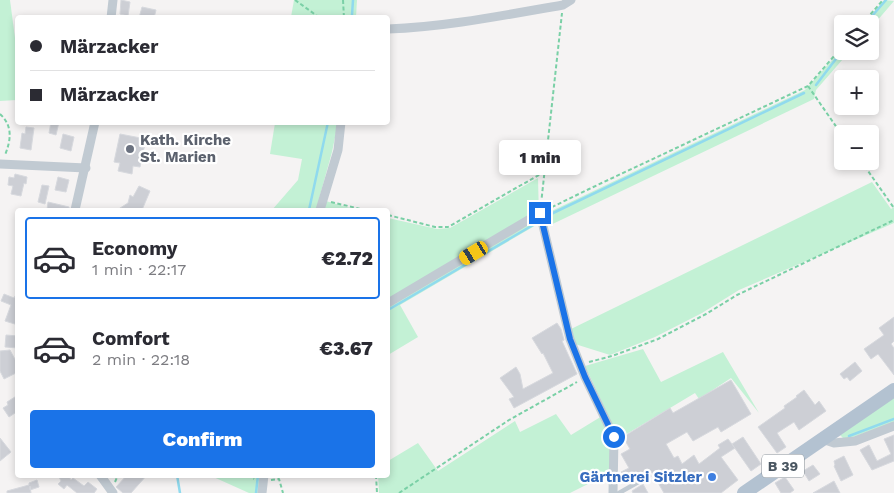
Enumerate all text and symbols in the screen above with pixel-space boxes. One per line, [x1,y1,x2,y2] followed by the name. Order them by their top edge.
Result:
[834,15,879,170] map controls
[834,15,879,60] button: layers
[60,35,158,58] text: Märzacker
[834,70,879,115] button: +
[60,83,158,106] text: Märzacker
[834,125,879,170] button: −
[140,131,231,166] place label: Kath. Kirche St. Marien
[499,140,581,176] callout: 1 min
[124,143,136,155] marker: Kath. Kirche St. Marien
[519,148,561,167] text: 1 min
[529,202,551,224] route end
[32,236,77,281] icon: car
[92,237,177,260] text: Economy
[457,239,490,267] car
[322,247,373,270] text: €2.72
[92,260,186,279] text: 1 min · 22:17
[32,326,77,371] icon: car
[92,327,170,350] text: Comfort
[320,337,373,360] text: €3.67
[92,350,190,369] text: 2 min · 22:18
[30,410,375,468] button: Confirm
[603,426,625,448] route start
[762,454,804,478] road number: B 39
[580,468,703,486] place label: Gärtnerei Sitzler
[706,471,718,483] marker: Gärtnerei Sitzler

